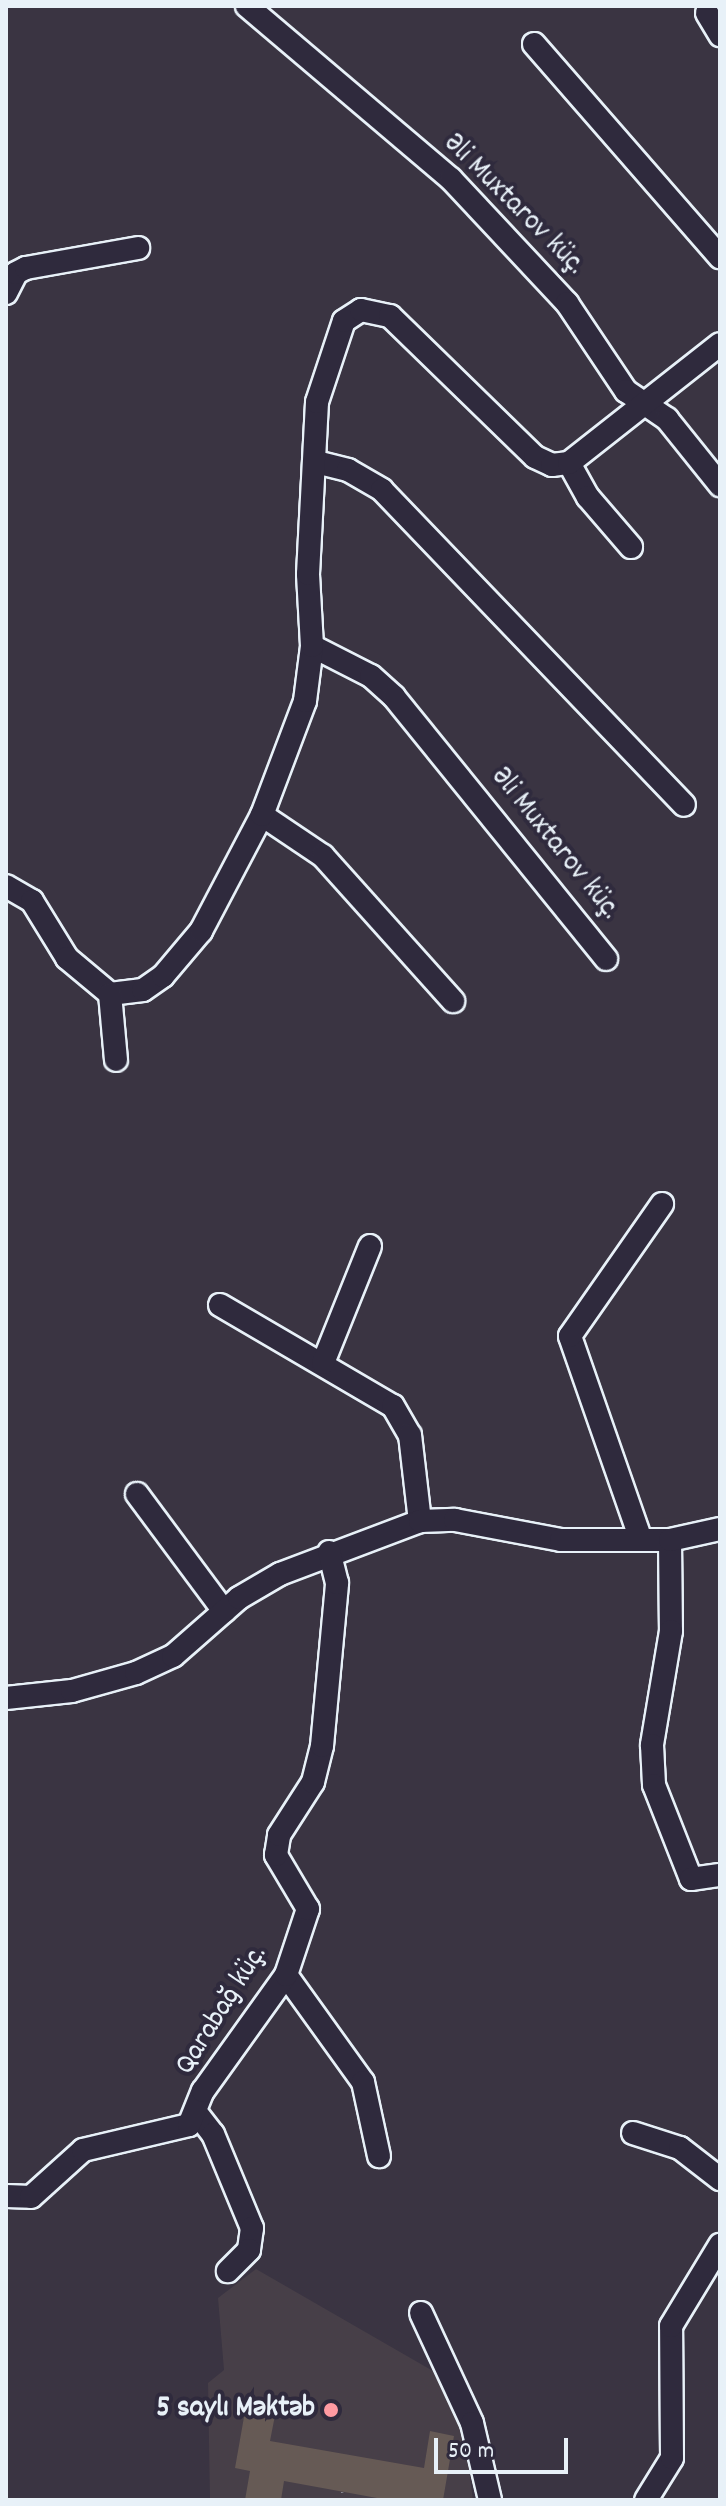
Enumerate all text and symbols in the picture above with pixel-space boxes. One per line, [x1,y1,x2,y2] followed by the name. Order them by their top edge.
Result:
[435,128,591,284] street label: Əli Muxtarov küç.
[482,762,626,928] street label: Əli Muxtarov küç.
[169,1940,277,2082] street label: Qarabağ küç.
[156,2392,315,2428] place label: 5 saylı Məktəb
[322,2401,340,2419] marker: 5 saylı Məktəb
[438,2422,572,2472] scale bar
[448,2435,494,2469] text: 50 m

